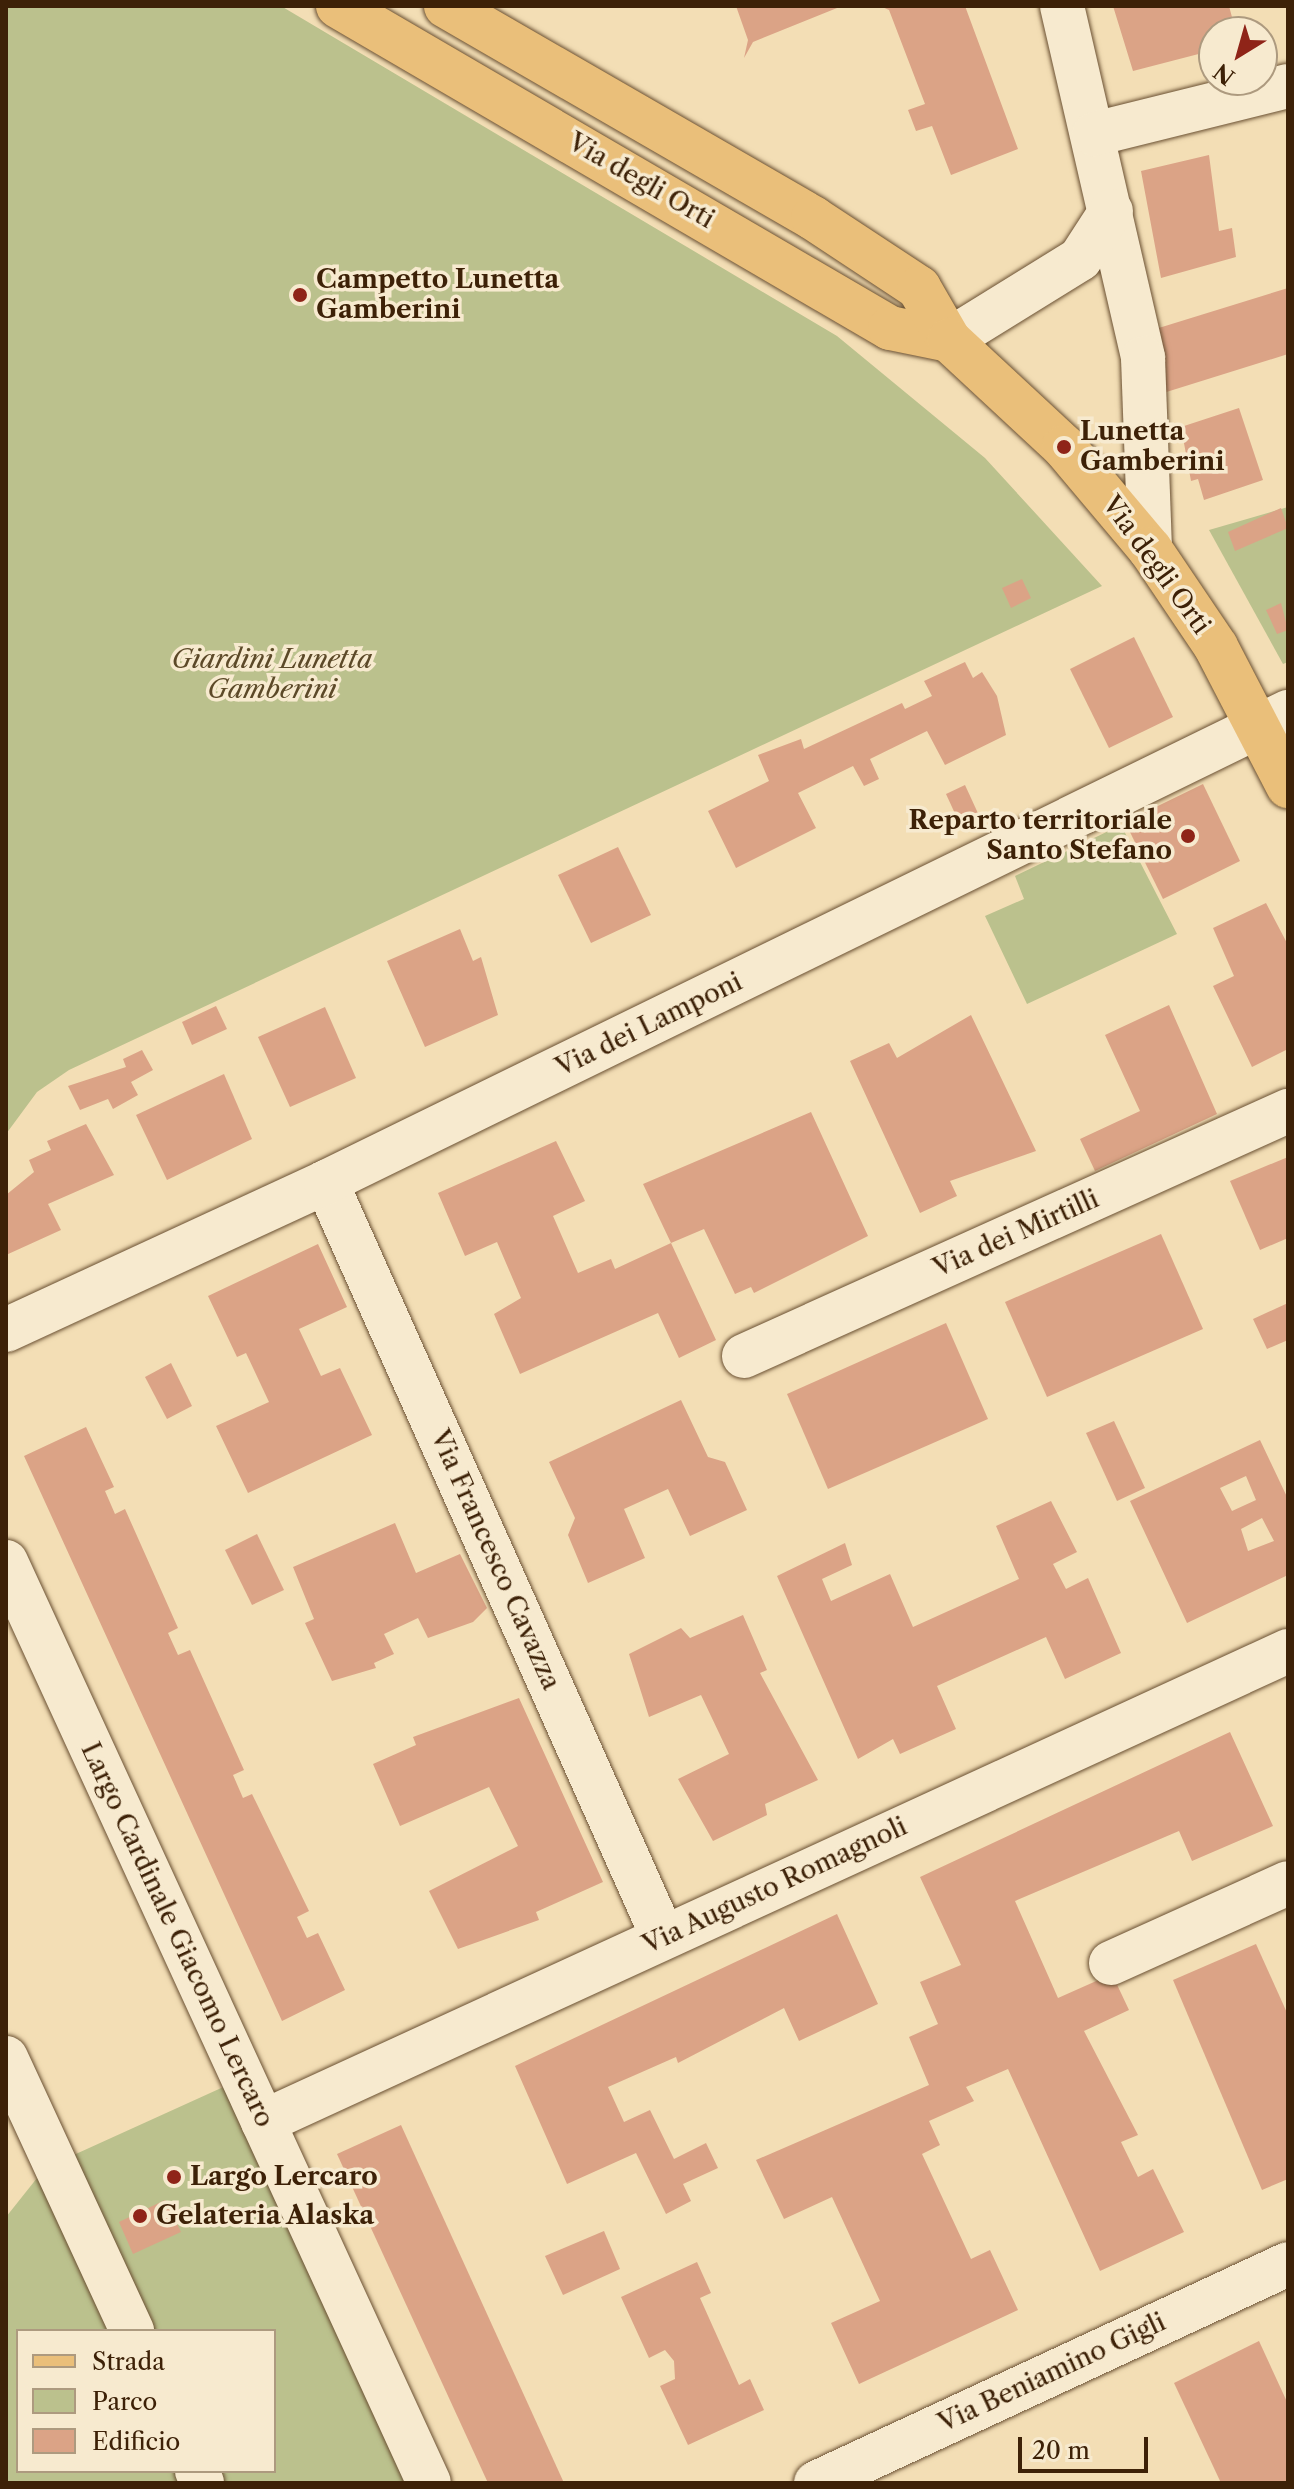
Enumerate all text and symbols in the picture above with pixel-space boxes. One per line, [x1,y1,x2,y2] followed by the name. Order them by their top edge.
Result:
[1198,16,1278,96] north arrow
[1209,57,1240,91] text: N
[562,127,720,235] street label: Via degli Orti
[316,264,559,326] place label: Campetto Lunetta Gamberini
[291,286,309,304] marker: Campetto Lunetta Gamberini
[1080,416,1225,478] place label: Lunetta Gamberini
[1055,438,1073,456] marker: Lunetta Gamberini
[1095,490,1217,640] street label: Via degli Orti
[172,644,372,706] park label: Giardini Lunetta Gamberini
[909,805,1172,866] place label: Reparto territoriale Santo Stefano
[1179,827,1197,845] marker: Reparto territoriale Santo Stefano
[551,966,747,1084] street label: Via dei Lamponi
[928,1184,1104,1284] street label: Via dei Mirtilli
[423,1425,567,1695] street label: Via Francesco Cavazza
[74,1738,280,2132] street label: Largo Cardinale Giacomo Lercaro
[637,1811,913,1961] street label: Via Augusto Romagnoli
[190,2161,378,2193] place label: Largo Lercaro
[165,2168,183,2186] marker: Largo Lercaro
[156,2200,376,2232] place label: Gelateria Alaska
[131,2207,149,2225] marker: Gelateria Alaska
[933,2307,1171,2439] street label: Via Beniamino Gigli
[16,2329,276,2473] legend
[92,2347,165,2376] text: Strada
[92,2387,157,2416] text: Parco
[1022,2421,1152,2471] scale bar
[92,2427,180,2456] text: Edificio
[1032,2436,1090,2465] text: 20 m

